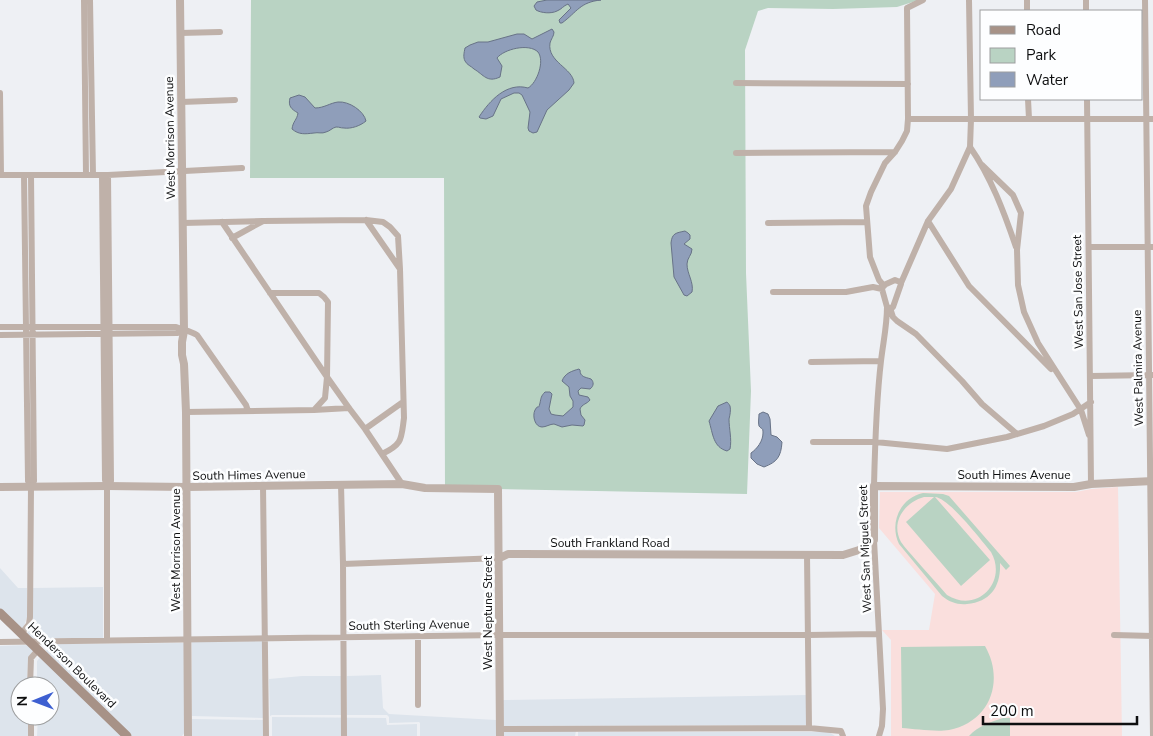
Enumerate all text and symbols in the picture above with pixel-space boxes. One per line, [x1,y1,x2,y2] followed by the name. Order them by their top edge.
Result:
[980,10,1143,100] legend
[1026,20,1061,40] text: Road
[1026,45,1056,65] text: Park
[1026,70,1069,90] text: Water
[161,76,179,200] street label: West Morrison Avenue
[1069,234,1087,349] street label: West San Jose Street
[1129,310,1147,426] street label: West Palmira Avenue
[192,466,306,484] street label: South Himes Avenue
[957,467,1071,483] street label: South Himes Avenue
[855,484,875,613] street label: West San Miguel Street
[168,488,184,612] street label: West Morrison Avenue
[550,535,670,551] street label: South Frankland Road
[480,555,496,670] street label: West Neptune Street
[348,616,470,634] street label: South Sterling Avenue
[24,619,120,711] street label: Henderson Boulevard
[10,676,60,726] north arrow
[983,694,1137,726] scale bar
[13,696,32,707] text: N
[990,701,1034,721] text: 200 m

